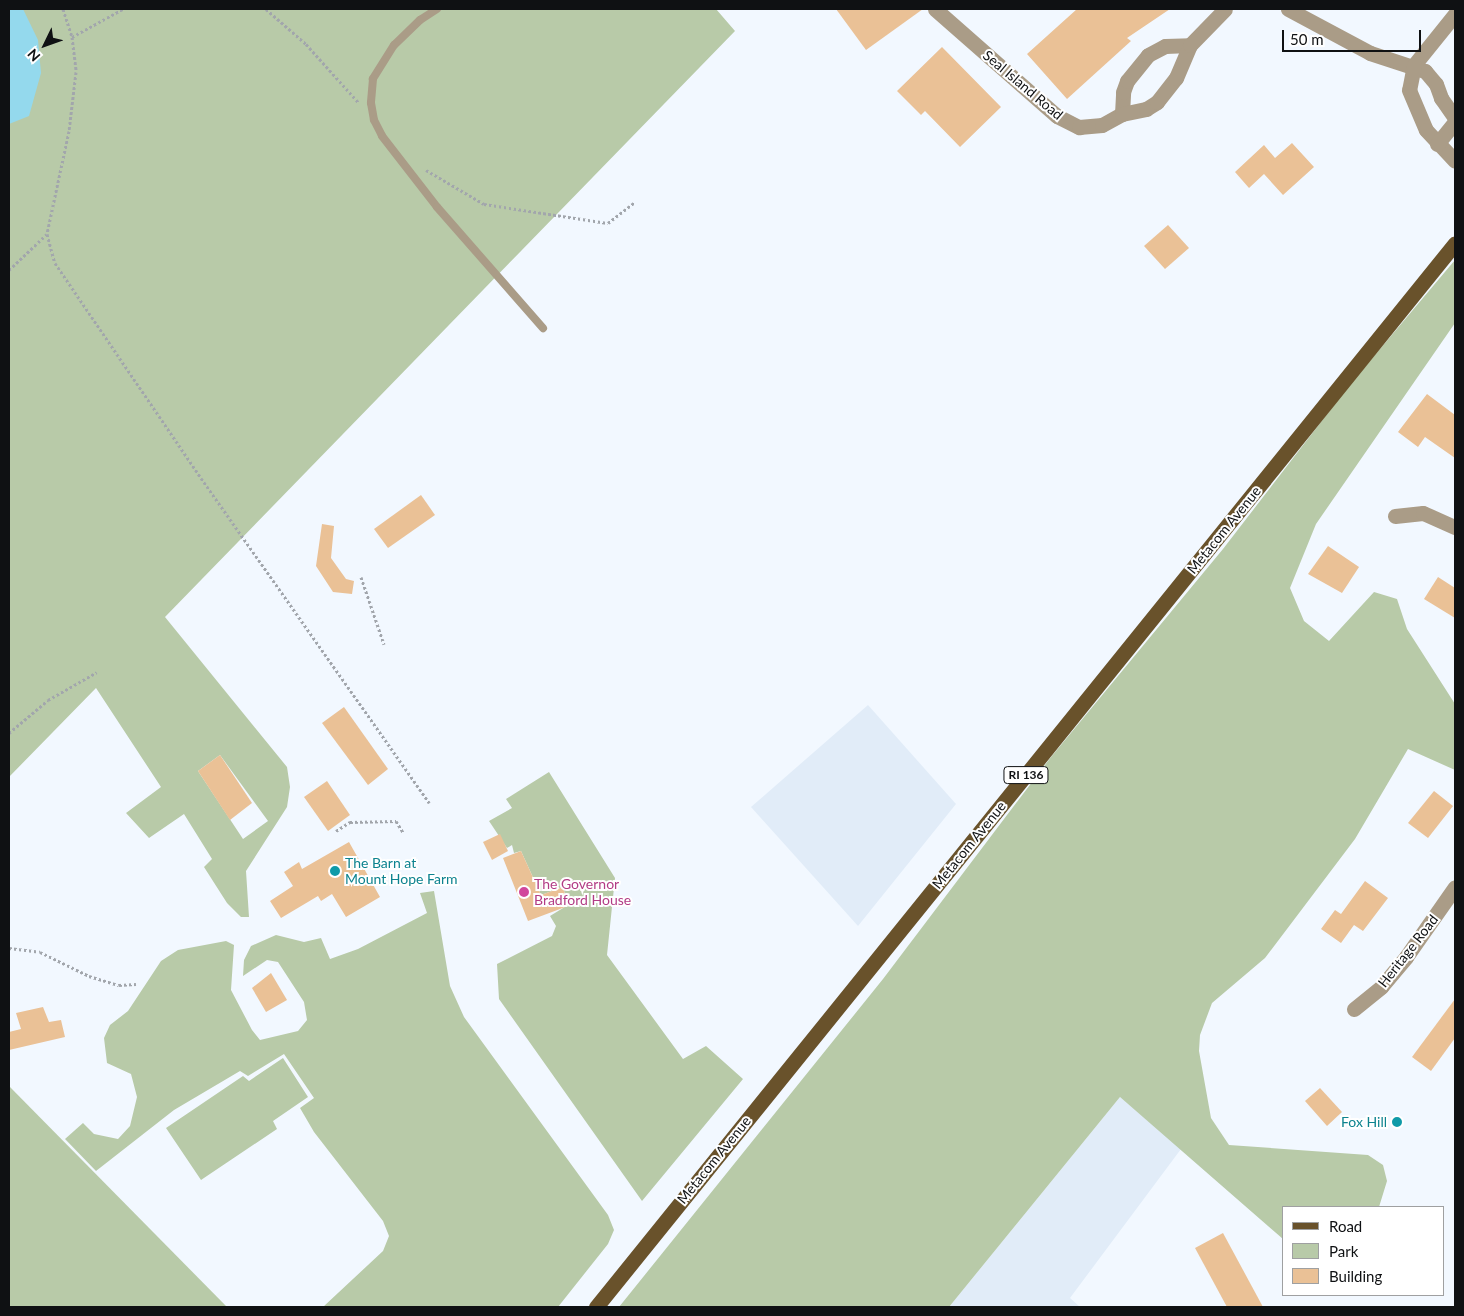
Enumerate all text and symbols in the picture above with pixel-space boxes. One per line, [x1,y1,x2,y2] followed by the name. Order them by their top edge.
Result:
[20,20,70,70] north arrow
[1284,20,1423,52] scale bar
[1290,30,1324,48] text: 50 m
[24,46,43,65] text: N
[980,47,1066,123] street label: Seal Island Road
[1183,483,1265,577] street label: Metacom Avenue
[1002,766,1050,784] road number: RI 136
[928,798,1010,892] street label: Metacom Avenue
[345,855,458,888] place label: The Barn at Mount Hope Farm
[329,865,341,877] marker: The Barn at Mount Hope Farm
[534,876,631,909] place label: The Governor Bradford House
[518,886,530,898] marker: The Governor Bradford House
[1374,911,1442,991] street label: Heritage Road
[673,1113,755,1207] street label: Metacom Avenue
[1341,1114,1387,1130] place label: Fox Hill
[1391,1116,1403,1128] marker: Fox Hill
[1282,1206,1444,1296] legend
[1329,1217,1362,1235] text: Road
[1329,1242,1358,1260] text: Park
[1329,1267,1382,1285] text: Building

